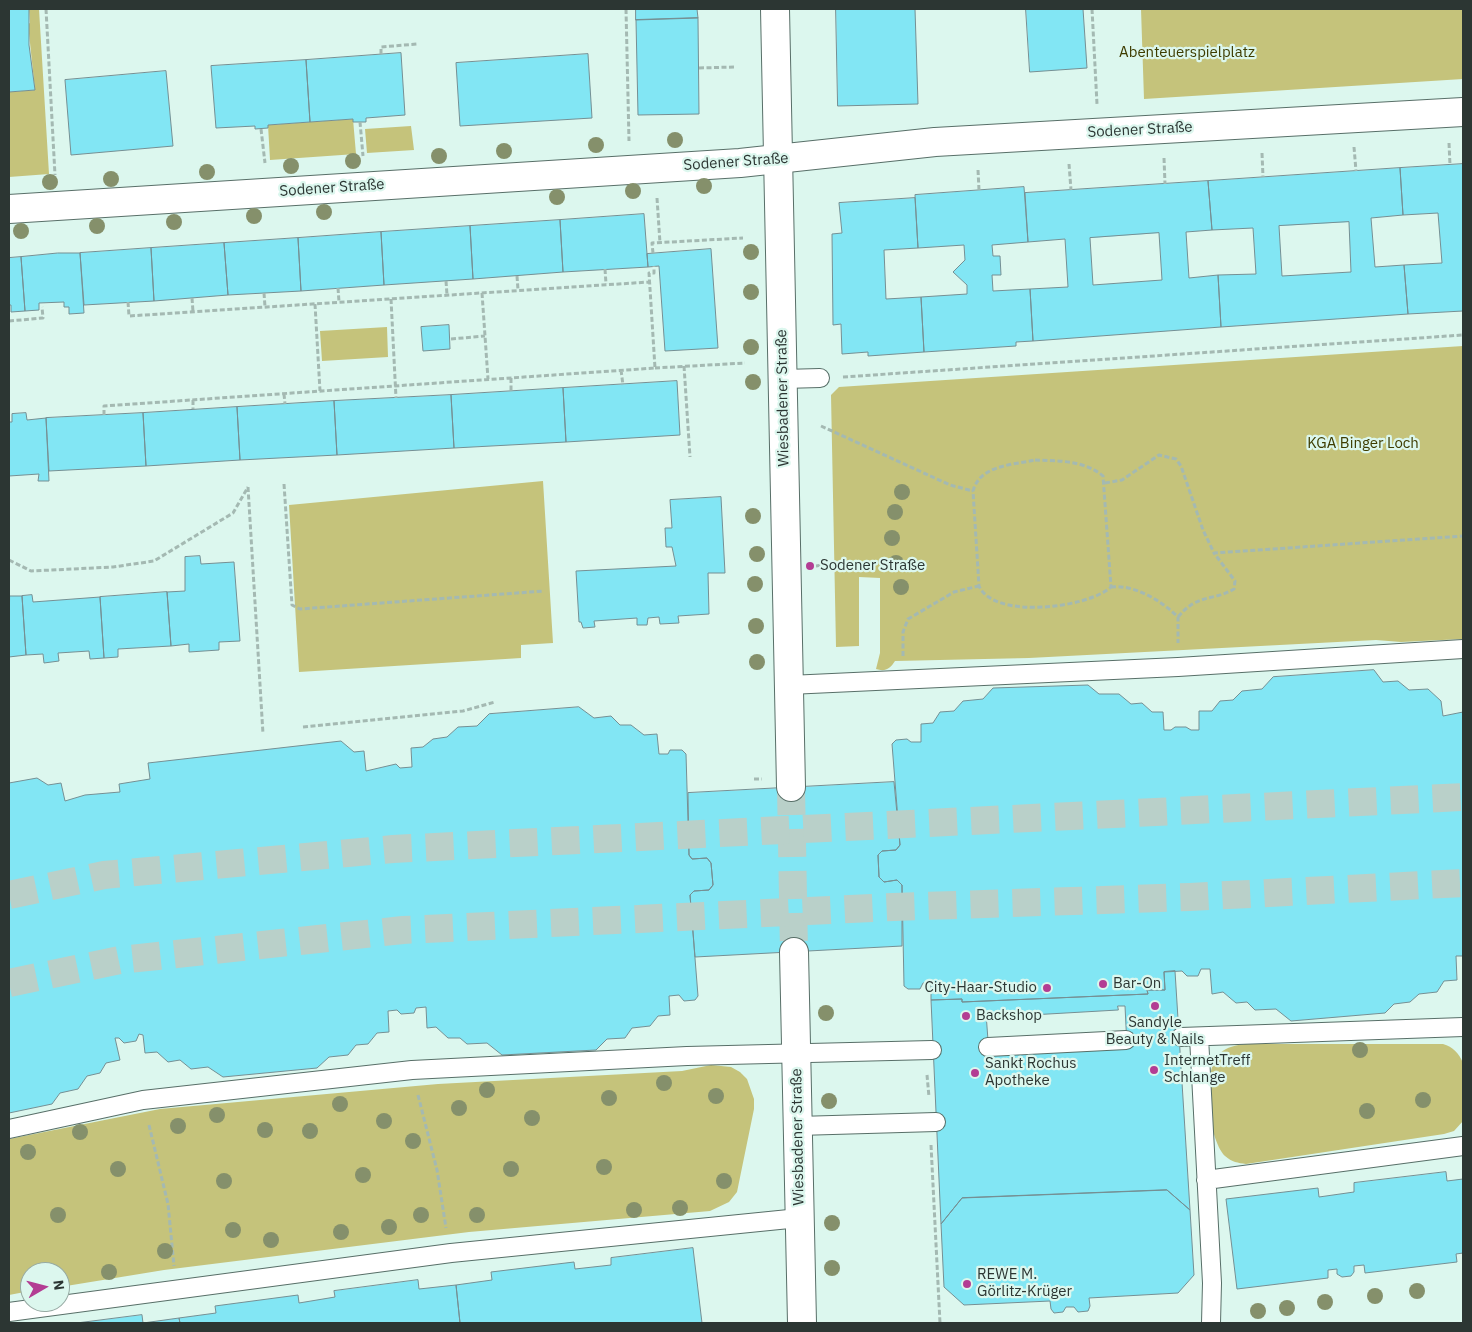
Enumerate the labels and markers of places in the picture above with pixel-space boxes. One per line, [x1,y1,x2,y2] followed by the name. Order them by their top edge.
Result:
[820,557,925,575] place label: Sodener Straße
[804,560,816,572] marker: Sodener Straße
[1113,975,1161,993] place label: Bar-On
[1097,978,1109,990] marker: Bar-On
[924,979,1037,997] place label: City-Haar-Studio
[1041,982,1053,994] marker: City-Haar-Studio
[1149,1000,1161,1012] marker: Sandyle Beauty & Nails
[976,1007,1042,1025] place label: Backshop
[960,1010,972,1022] marker: Backshop
[1106,1014,1204,1049] place label: Sandyle Beauty & Nails
[1164,1052,1250,1087] place label: InternetTreff Schlange
[985,1055,1076,1090] place label: Sankt Rochus Apotheke
[1148,1064,1160,1076] marker: InternetTreff Schlange
[969,1067,981,1079] marker: Sankt Rochus Apotheke
[977,1266,1072,1301] place label: REWE M. Görlitz-Krüger
[961,1278,973,1290] marker: REWE M. Görlitz-Krüger

